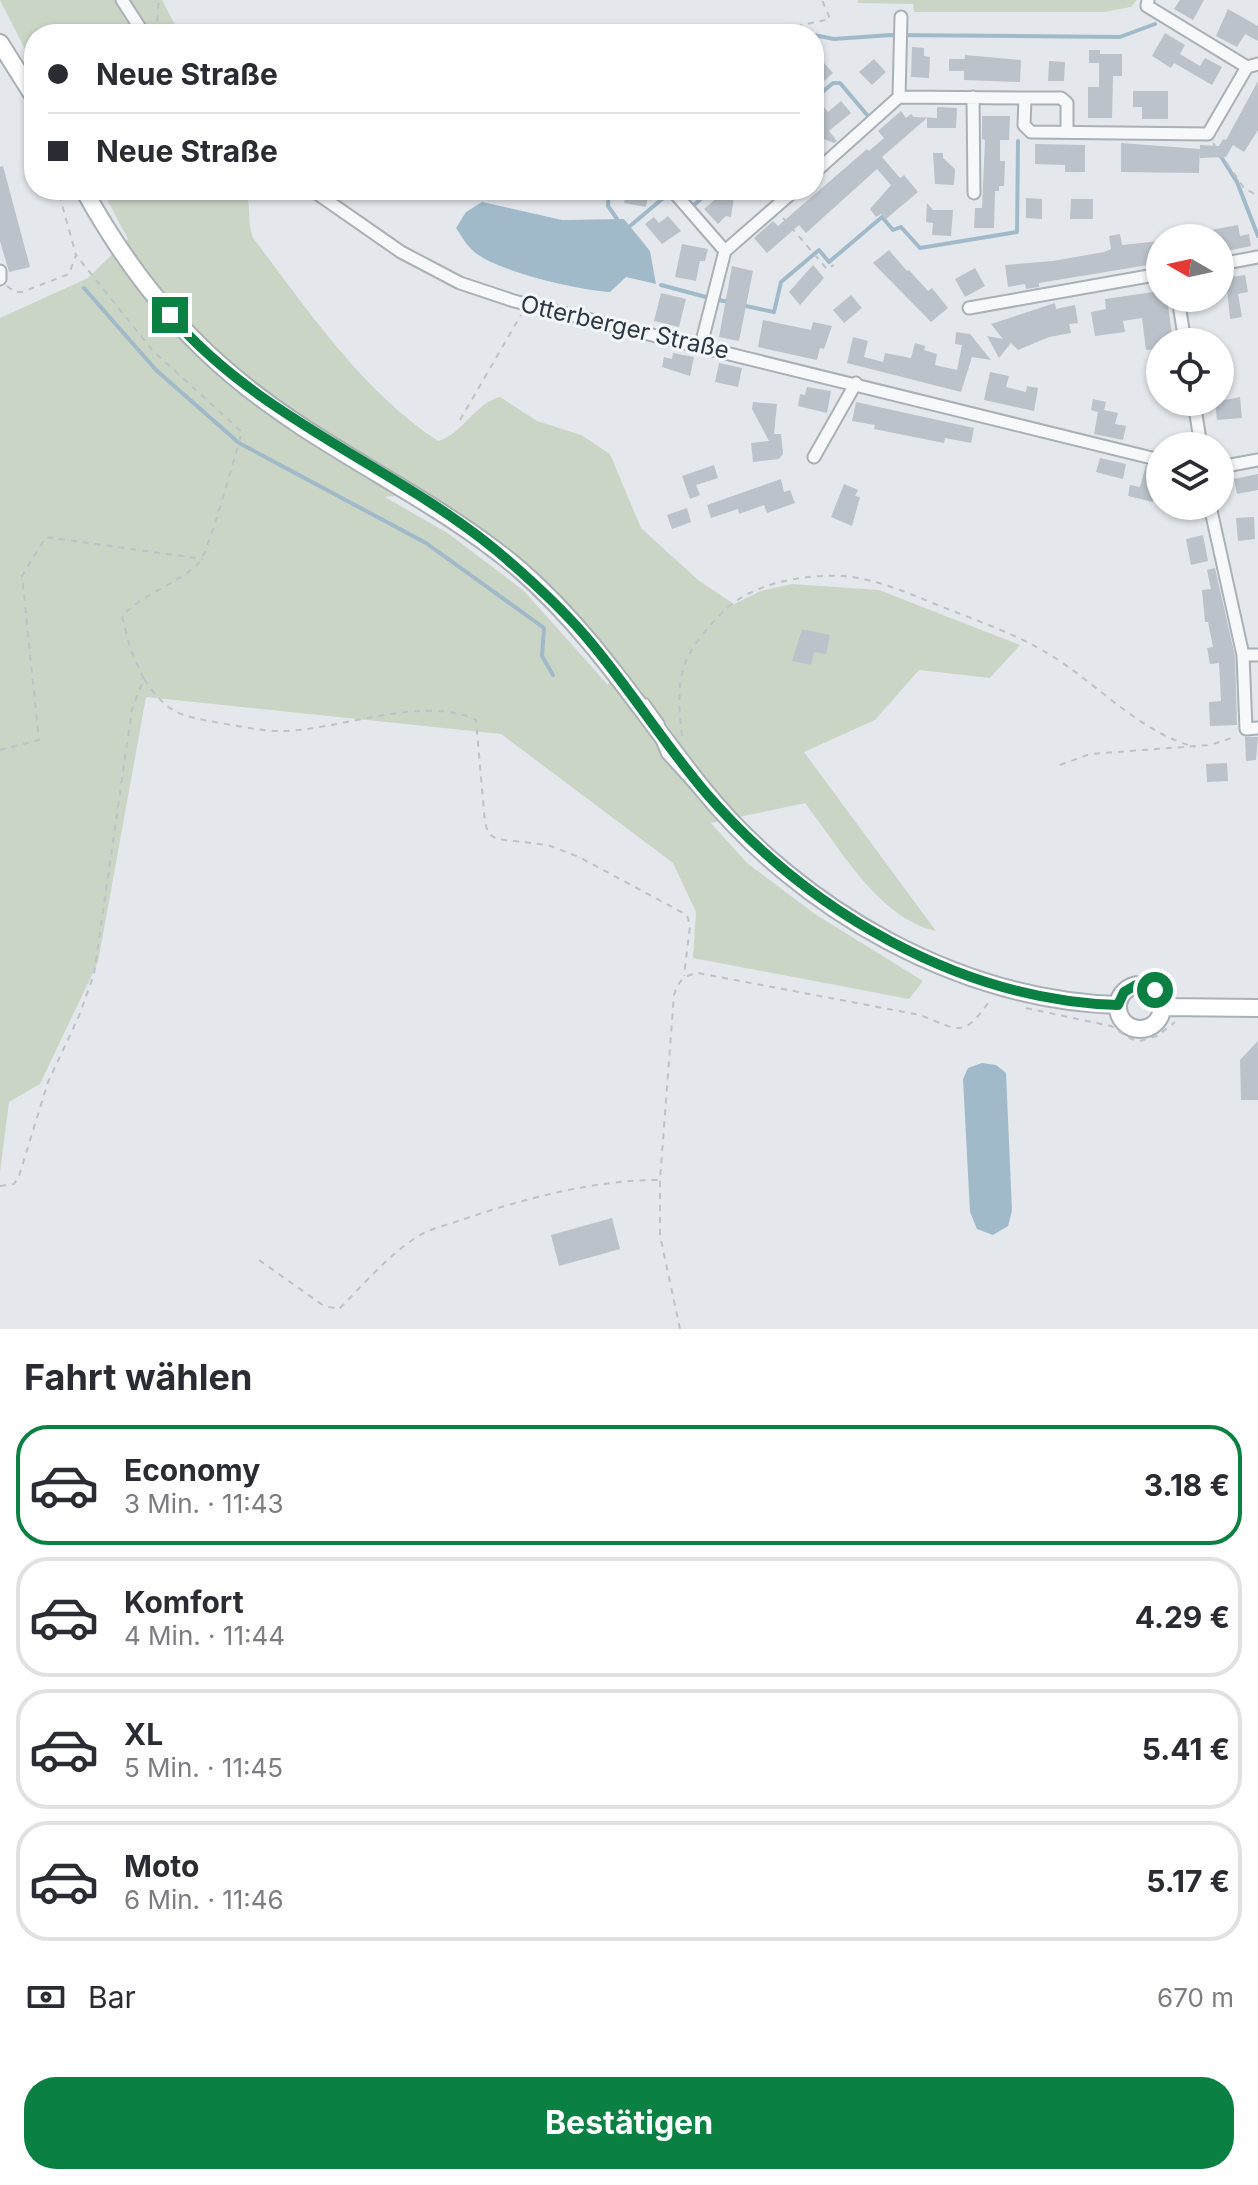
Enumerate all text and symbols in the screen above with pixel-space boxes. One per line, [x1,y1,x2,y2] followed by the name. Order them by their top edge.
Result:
[96,56,278,92] text: Neue Straße
[96,133,278,169] text: Neue Straße
[1146,224,1234,312] north arrow
[1146,224,1234,520] map controls
[518,289,732,365] street label: Otterberger Straße
[152,297,188,333] route end
[1146,328,1234,416] button: locate
[1146,432,1234,520] button: layers
[1137,972,1173,1008] route start
[24,1355,252,1399] text: Fahrt wählen
[28,1449,100,1521] icon: car
[124,1452,260,1488] text: Economy
[1144,1467,1230,1503] text: 3.18 €
[124,1488,284,1519] text: 3 Min. · 11:43
[28,1581,100,1653] icon: car
[124,1584,244,1620] text: Komfort
[1135,1599,1230,1635] text: 4.29 €
[124,1620,285,1651] text: 4 Min. · 11:44
[28,1713,100,1785] icon: car
[124,1716,163,1752] text: XL
[1142,1731,1230,1767] text: 5.41 €
[124,1752,283,1783] text: 5 Min. · 11:45
[28,1845,100,1917] icon: car
[124,1848,199,1884] text: Moto
[1146,1863,1230,1899] text: 5.17 €
[124,1884,284,1915] text: 6 Min. · 11:46
[24,1975,68,2019] icon: cash
[88,1979,136,2015] text: Bar
[1157,1982,1234,2013] text: 670 m
[24,2077,1234,2169] button: Bestätigen

